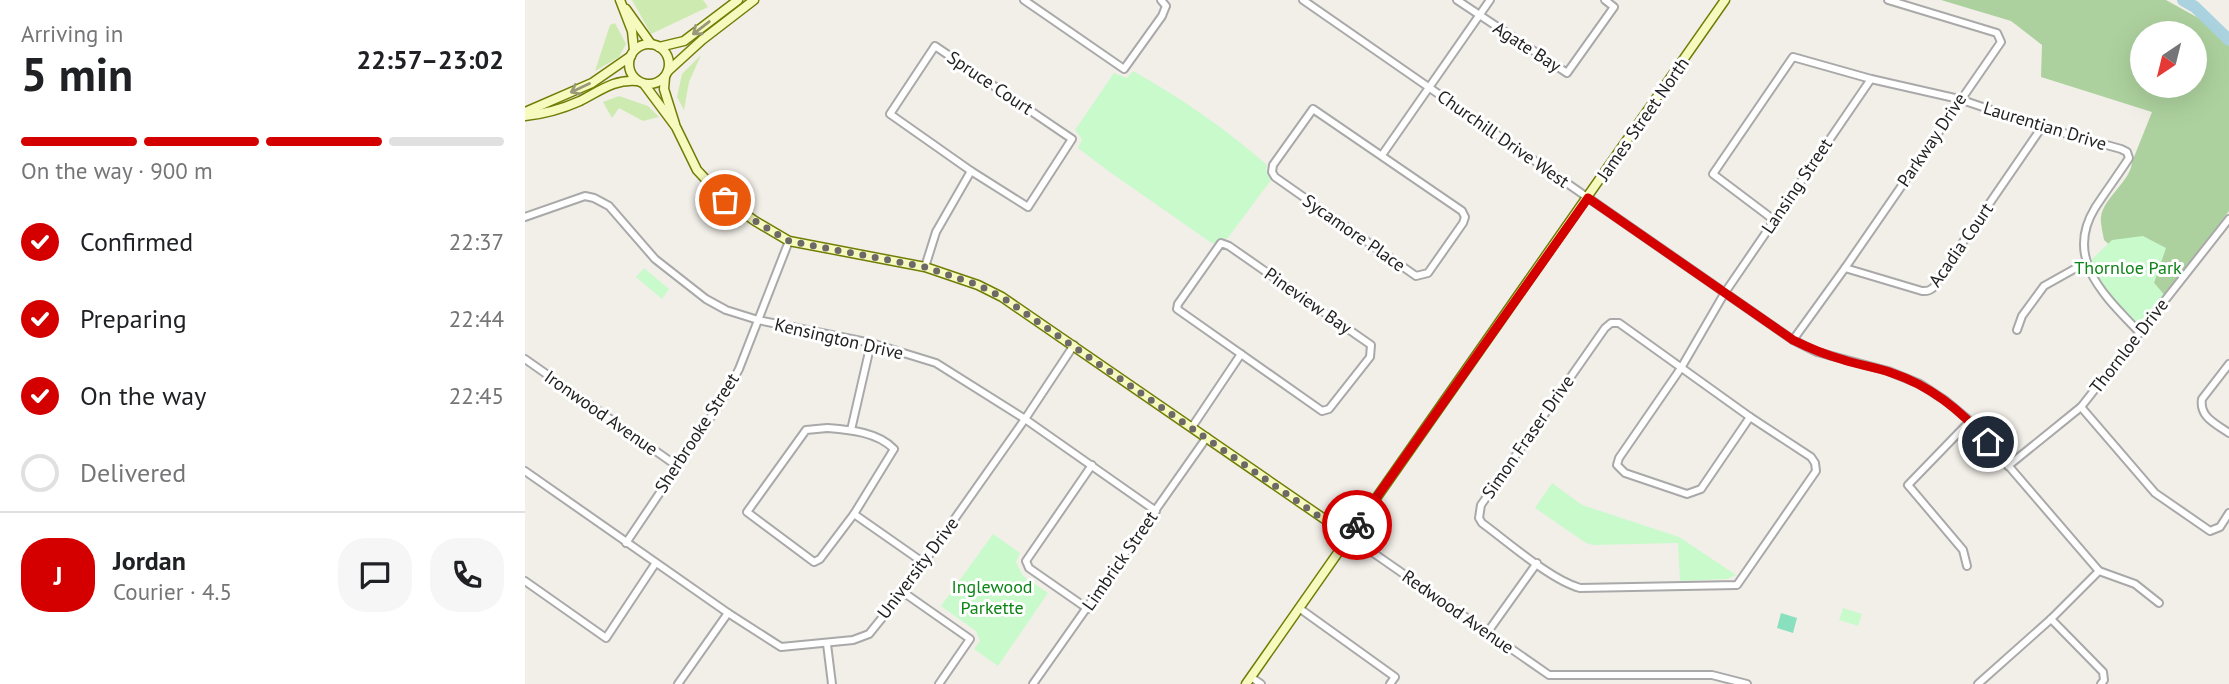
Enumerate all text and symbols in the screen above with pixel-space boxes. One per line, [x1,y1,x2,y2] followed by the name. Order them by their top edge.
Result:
[1489,16,1566,77] street label: Agate Bay
[21,19,123,48] text: Arriving in
[692,21,710,36] one-way arrow
[2130,21,2207,98] north arrow
[2130,21,2207,98] map controls
[357,43,504,76] text: 22:57–23:02
[21,44,133,104] text: 5 min
[943,45,1038,120] street label: Spruce Court
[1591,53,1694,186] street label: James Street North
[570,82,591,96] one-way arrow
[1433,84,1574,193] street label: Churchill Drive West
[1892,88,1971,191] street label: Parkway Drive
[1981,96,2109,155] street label: Laurentian Drive
[1756,134,1837,238] street label: Lansing Street
[21,156,213,185] text: On the way · 900 m
[695,170,755,230] pin
[706,181,744,219] icon: bag
[1298,189,1410,276] street label: Sycamore Place
[1923,198,1998,291] street label: Acadia Court
[21,223,59,261] icon: check
[80,225,193,258] text: Confirmed
[449,227,504,256] text: 22:37
[2074,256,2182,279] park label: Thornloe Park
[1260,262,1357,339] street label: Pineview Bay
[2084,293,2173,398] street label: Thornloe Drive
[21,300,59,338] icon: check
[80,302,187,335] text: Preparing
[449,304,504,333] text: 22:44
[772,313,906,365] street label: Kensington Drive
[540,365,662,460] street label: Ironwood Avenue
[649,369,744,497] street label: Sherbrooke Street
[1476,370,1579,503] street label: Simon Fraser Drive
[21,377,59,415] icon: check
[80,379,206,412] text: On the way
[449,381,504,410] text: 22:45
[1958,412,2018,472] pin
[1969,423,2007,461] icon: home
[80,456,186,489] text: Delivered
[1322,490,1392,560] courier
[1077,506,1162,615] street label: Limbrick Street
[1338,506,1376,544] icon: bike
[872,512,963,623] street label: University Drive
[338,538,412,612] button: chat
[430,538,504,612] button: phone
[113,544,186,577] text: Jordan
[54,559,62,592] text: J
[1398,565,1519,659] street label: Redwood Avenue
[952,575,1032,619] park label: Inglewood Parkette
[113,577,232,606] text: Courier · 4.5

